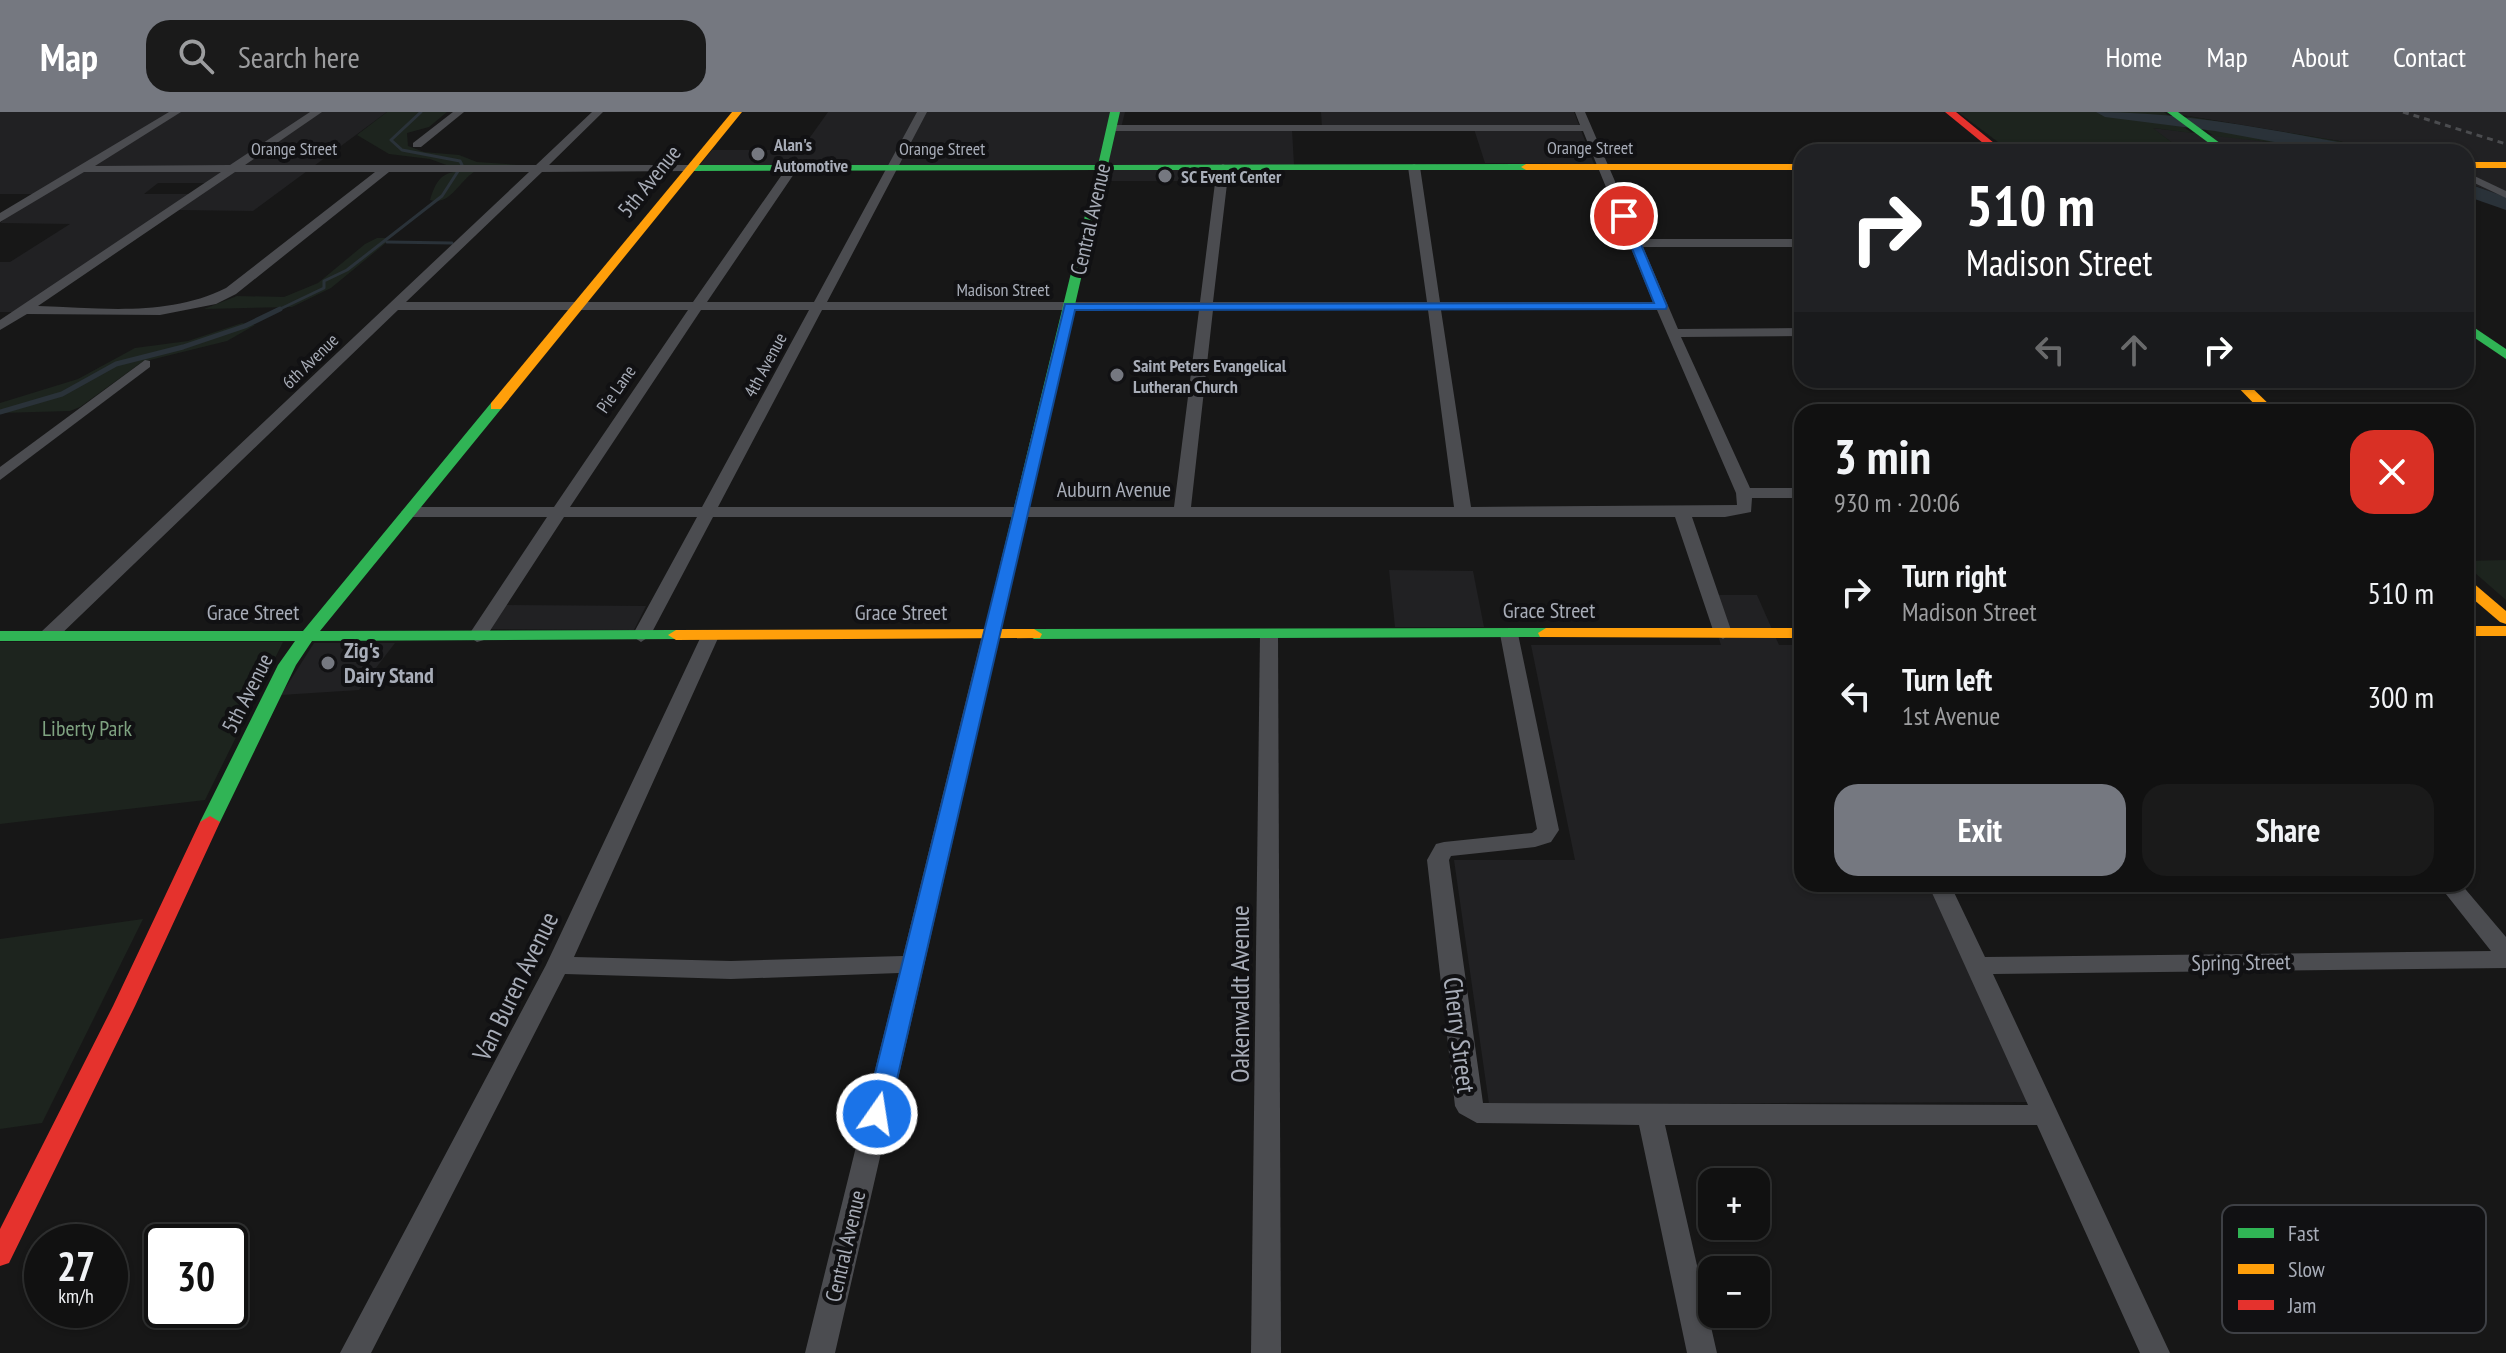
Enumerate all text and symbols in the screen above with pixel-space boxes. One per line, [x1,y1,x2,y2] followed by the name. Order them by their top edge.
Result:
[146,20,706,92] search box
[40,32,98,81] text: Map
[174,34,218,78] icon: search
[238,37,360,76] text: Search here
[2106,38,2162,75] text: Home
[2206,38,2248,75] text: Map
[2292,38,2349,75] text: About
[2393,38,2466,75] text: Contact
[773,133,849,177] place label: Alan's Automotive
[1547,136,1633,159] street label: Orange Street
[251,137,337,160] street label: Orange Street
[899,137,985,160] street label: Orange Street
[611,139,687,223] street label: 5th Avenue
[749,145,767,163] marker: Alan's Automotive
[1064,160,1116,278] street label: Central Avenue
[1181,165,1282,188] place label: SC Event Center
[1156,167,1174,185] marker: SC Event Center
[1966,169,2095,241] text: 510 m
[1834,176,1938,280] icon: right
[1590,182,1658,250] pin
[1602,194,1646,238] icon: arrive
[1966,239,2152,286] text: Madison Street
[956,278,1050,301] street label: Madison Street
[277,328,343,394] street label: 6th Avenue
[2028,328,2072,372] icon: left
[2112,328,2156,372] icon: ahead
[2196,328,2240,372] icon: right
[738,329,792,401] street label: 4th Avenue
[1133,354,1287,398] place label: Saint Peters Evangelical Lutheran Church
[591,361,641,417] street label: Pie Lane
[1108,366,1126,384] marker: Saint Peters Evangelical Lutheran Church
[1834,425,1931,487] text: 3 min
[2350,430,2434,514] button: close
[1057,475,1171,503] street label: Auburn Avenue
[1834,486,1960,519] text: 930 m · 20:06
[1902,556,2006,595] text: Turn right
[1834,570,1878,614] icon: right
[2368,573,2434,612] text: 510 m
[1902,595,2037,628] text: Madison Street
[1503,596,1595,624] street label: Grace Street
[207,598,299,626] street label: Grace Street
[855,598,947,626] street label: Grace Street
[344,636,434,689] place label: Zig's Dairy Stand
[215,649,279,737] street label: 5th Avenue
[319,654,337,672] marker: Zig's Dairy Stand
[1902,660,1992,699] text: Turn left
[1834,674,1878,718] icon: left
[2368,677,2434,716] text: 300 m
[1902,699,2000,732] text: 1st Avenue
[42,714,132,742] park label: Liberty Park
[1834,784,2126,876] button: Exit
[2142,784,2434,876] button: Share
[1223,905,1256,1083] street label: Oakenwaldt Avenue
[464,906,565,1067] street label: Van Buren Avenue
[2191,947,2291,977] street label: Spring Street
[1437,975,1483,1095] street label: Cherry Street
[835,1072,919,1156] position arrow
[1698,1168,1770,1328] map controls
[1698,1168,1770,1240] button: +
[819,1187,871,1305] street label: Central Avenue
[2222,1205,2486,1333] legend
[2288,1219,2319,1247] text: Fast
[144,1224,248,1328] speed limit sign: 30
[57,1240,95,1292] text: 27
[2288,1255,2325,1283] text: Slow
[1698,1256,1770,1328] button: −
[58,1283,94,1309] text: km/h
[2287,1291,2316,1319] text: Jam

